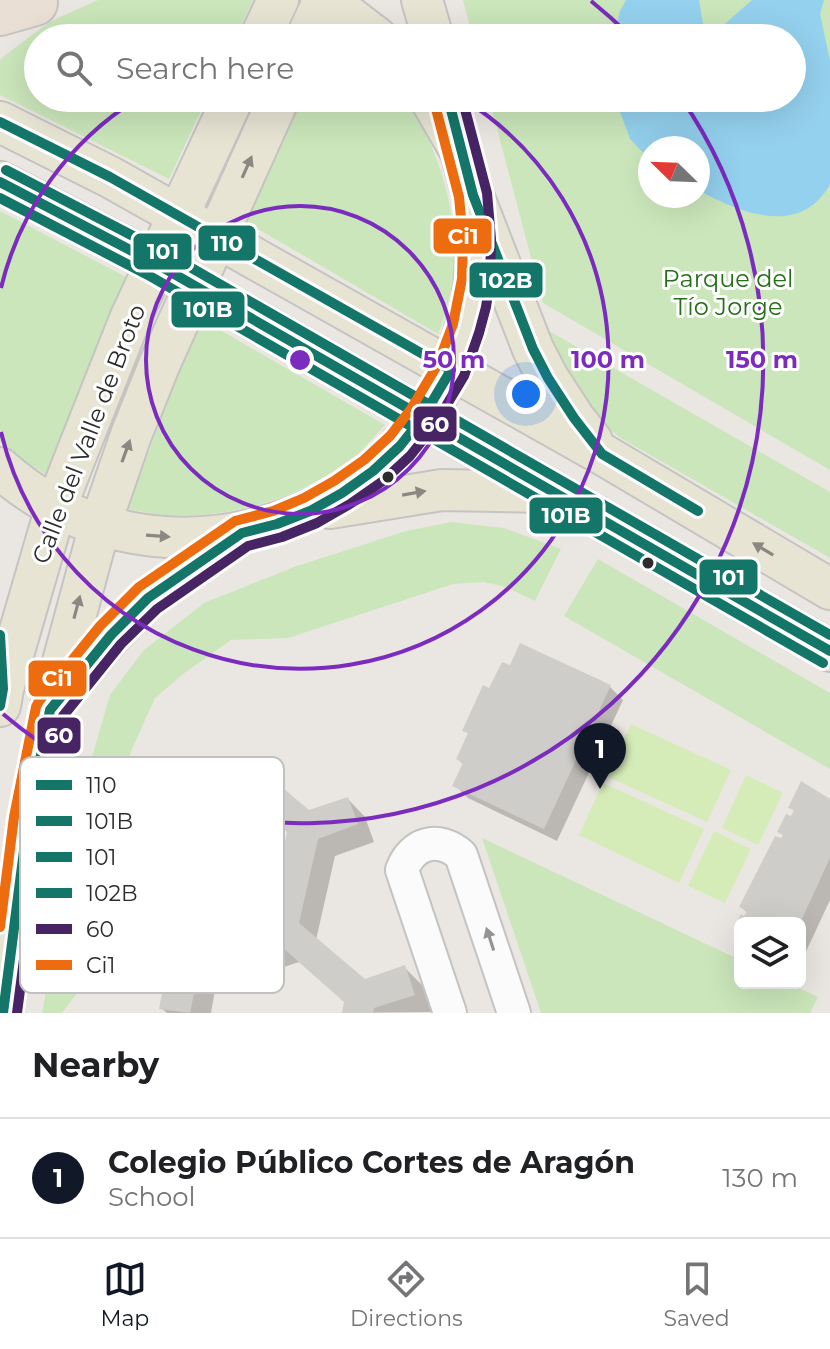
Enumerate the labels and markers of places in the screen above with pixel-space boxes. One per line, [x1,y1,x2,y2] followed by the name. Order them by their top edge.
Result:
[286,346,314,374] centre of rings
[380,469,396,485] unlabelled marker
[640,555,656,571] unlabelled marker
[574,723,626,789] pin: 1

